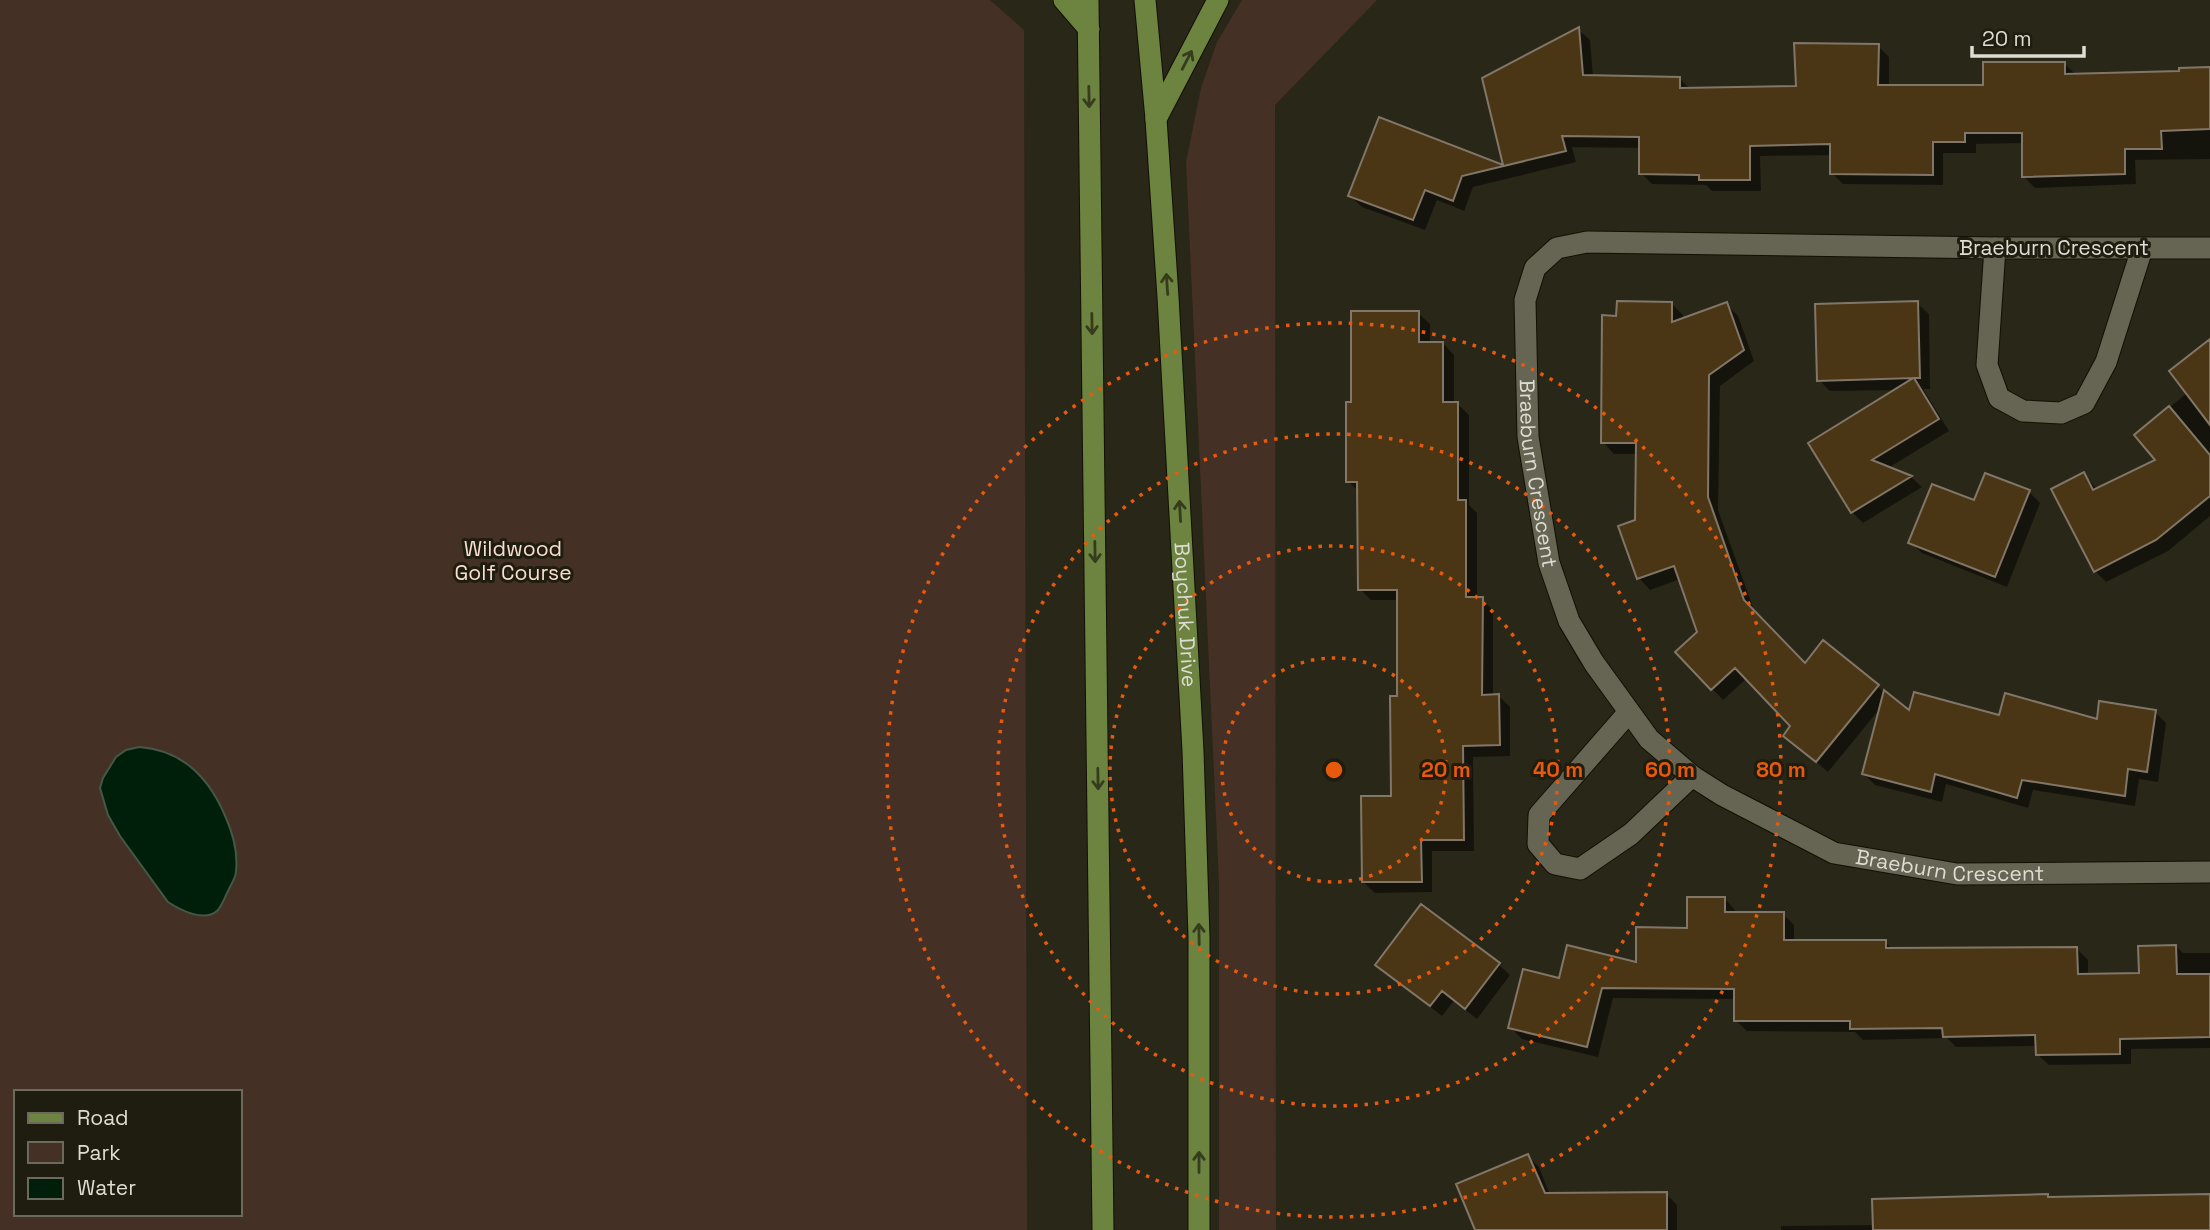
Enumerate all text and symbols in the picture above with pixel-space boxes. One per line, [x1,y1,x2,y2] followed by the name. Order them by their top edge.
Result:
[1972,14,2084,58] scale bar
[1982,25,2032,52] text: 20 m
[1181,50,1194,71] one-way arrow
[1083,85,1096,108] one-way arrow
[1959,234,2149,261] street label: Braeburn Crescent
[1160,273,1173,296] one-way arrow
[1085,313,1099,336] one-way arrow
[1514,379,1564,569] street label: Braeburn Crescent
[1174,500,1187,523] one-way arrow
[454,535,572,586] park label: Wildwood Golf Course
[1088,540,1102,563] one-way arrow
[1169,541,1203,688] street label: Boychuk Drive
[1421,756,1471,783] text: 20 m
[1533,756,1583,783] text: 40 m
[1645,756,1695,783] text: 60 m
[1756,756,1806,783] text: 80 m
[1322,758,1346,782] centre of rings
[1091,768,1105,791] one-way arrow
[1853,843,2044,887] street label: Braeburn Crescent
[1192,923,1205,946] one-way arrow
[14,1090,242,1216] legend
[77,1104,129,1131] text: Road
[77,1139,121,1166] text: Park
[1192,1151,1206,1174] one-way arrow
[77,1174,136,1201] text: Water

